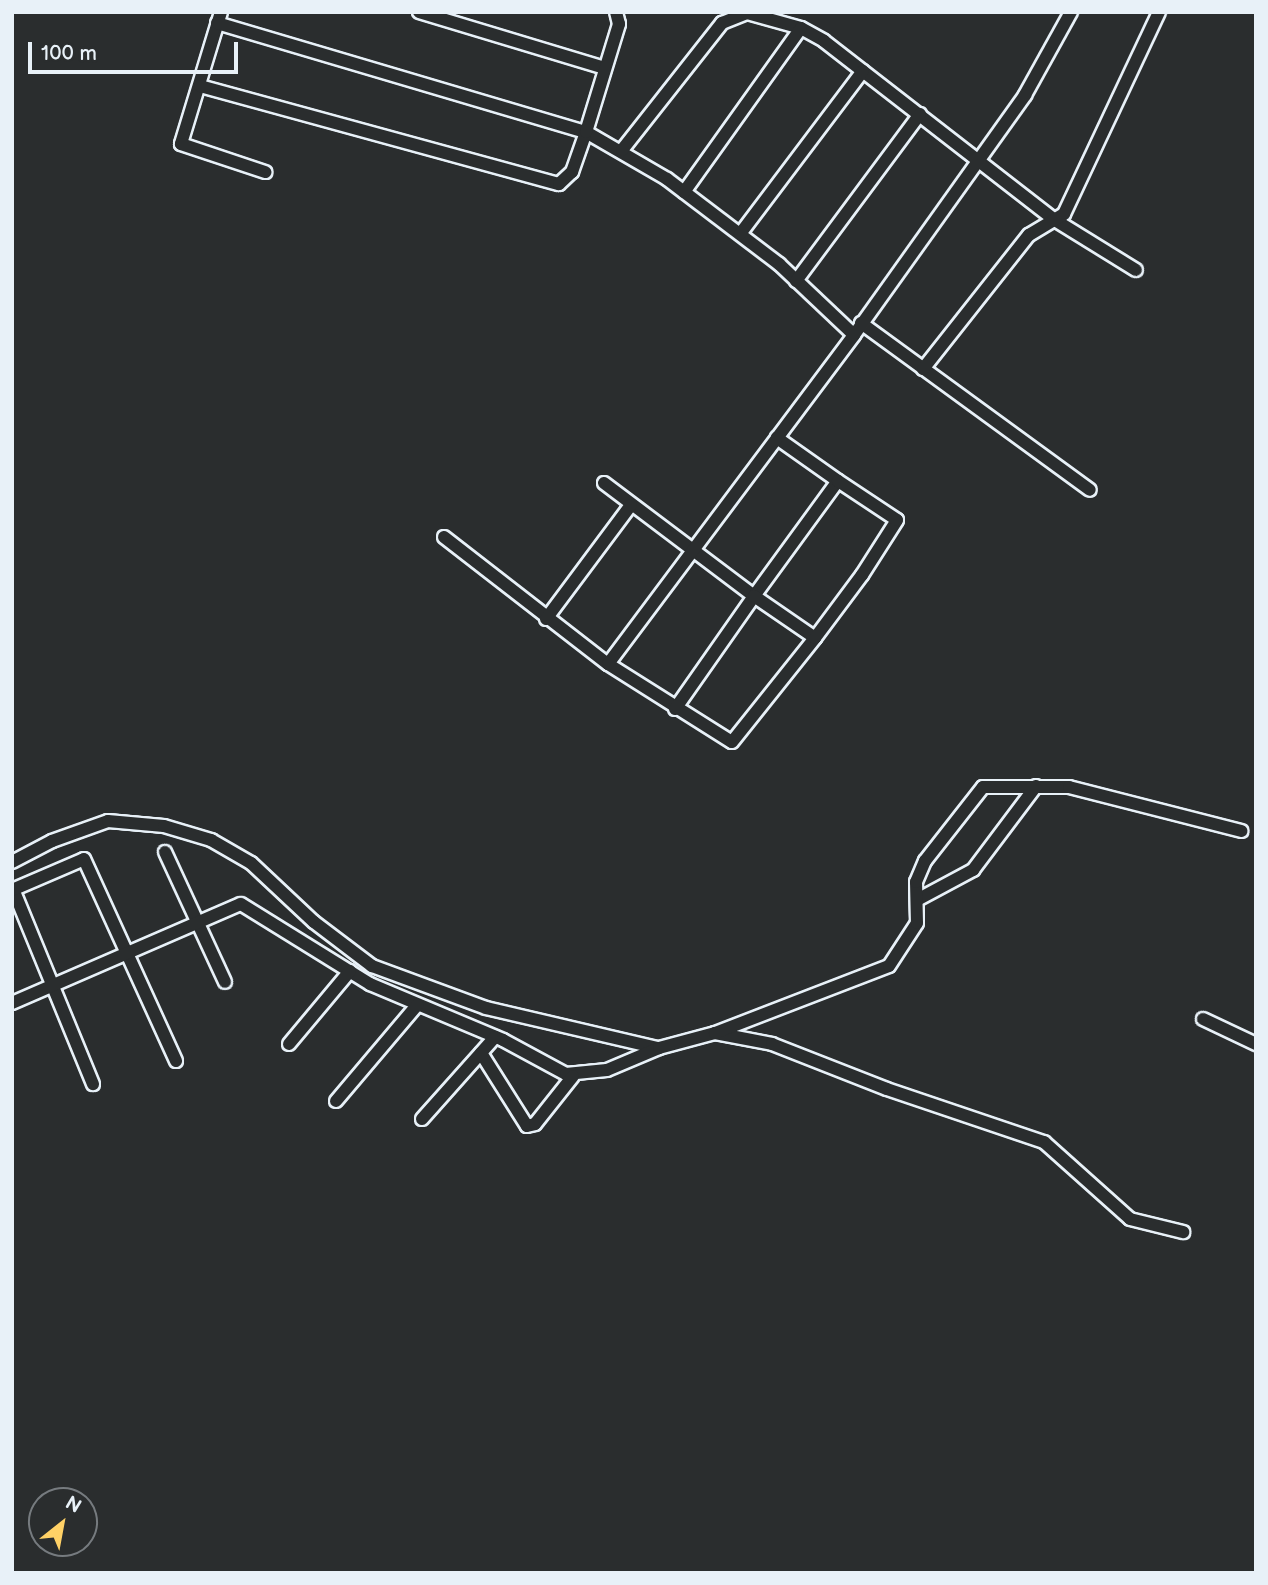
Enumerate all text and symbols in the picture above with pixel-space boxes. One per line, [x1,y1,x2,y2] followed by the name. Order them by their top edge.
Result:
[32,28,242,72] scale bar
[41,41,97,66] text: 100 m
[28,1487,98,1557] north arrow
[61,1492,85,1519] text: N

